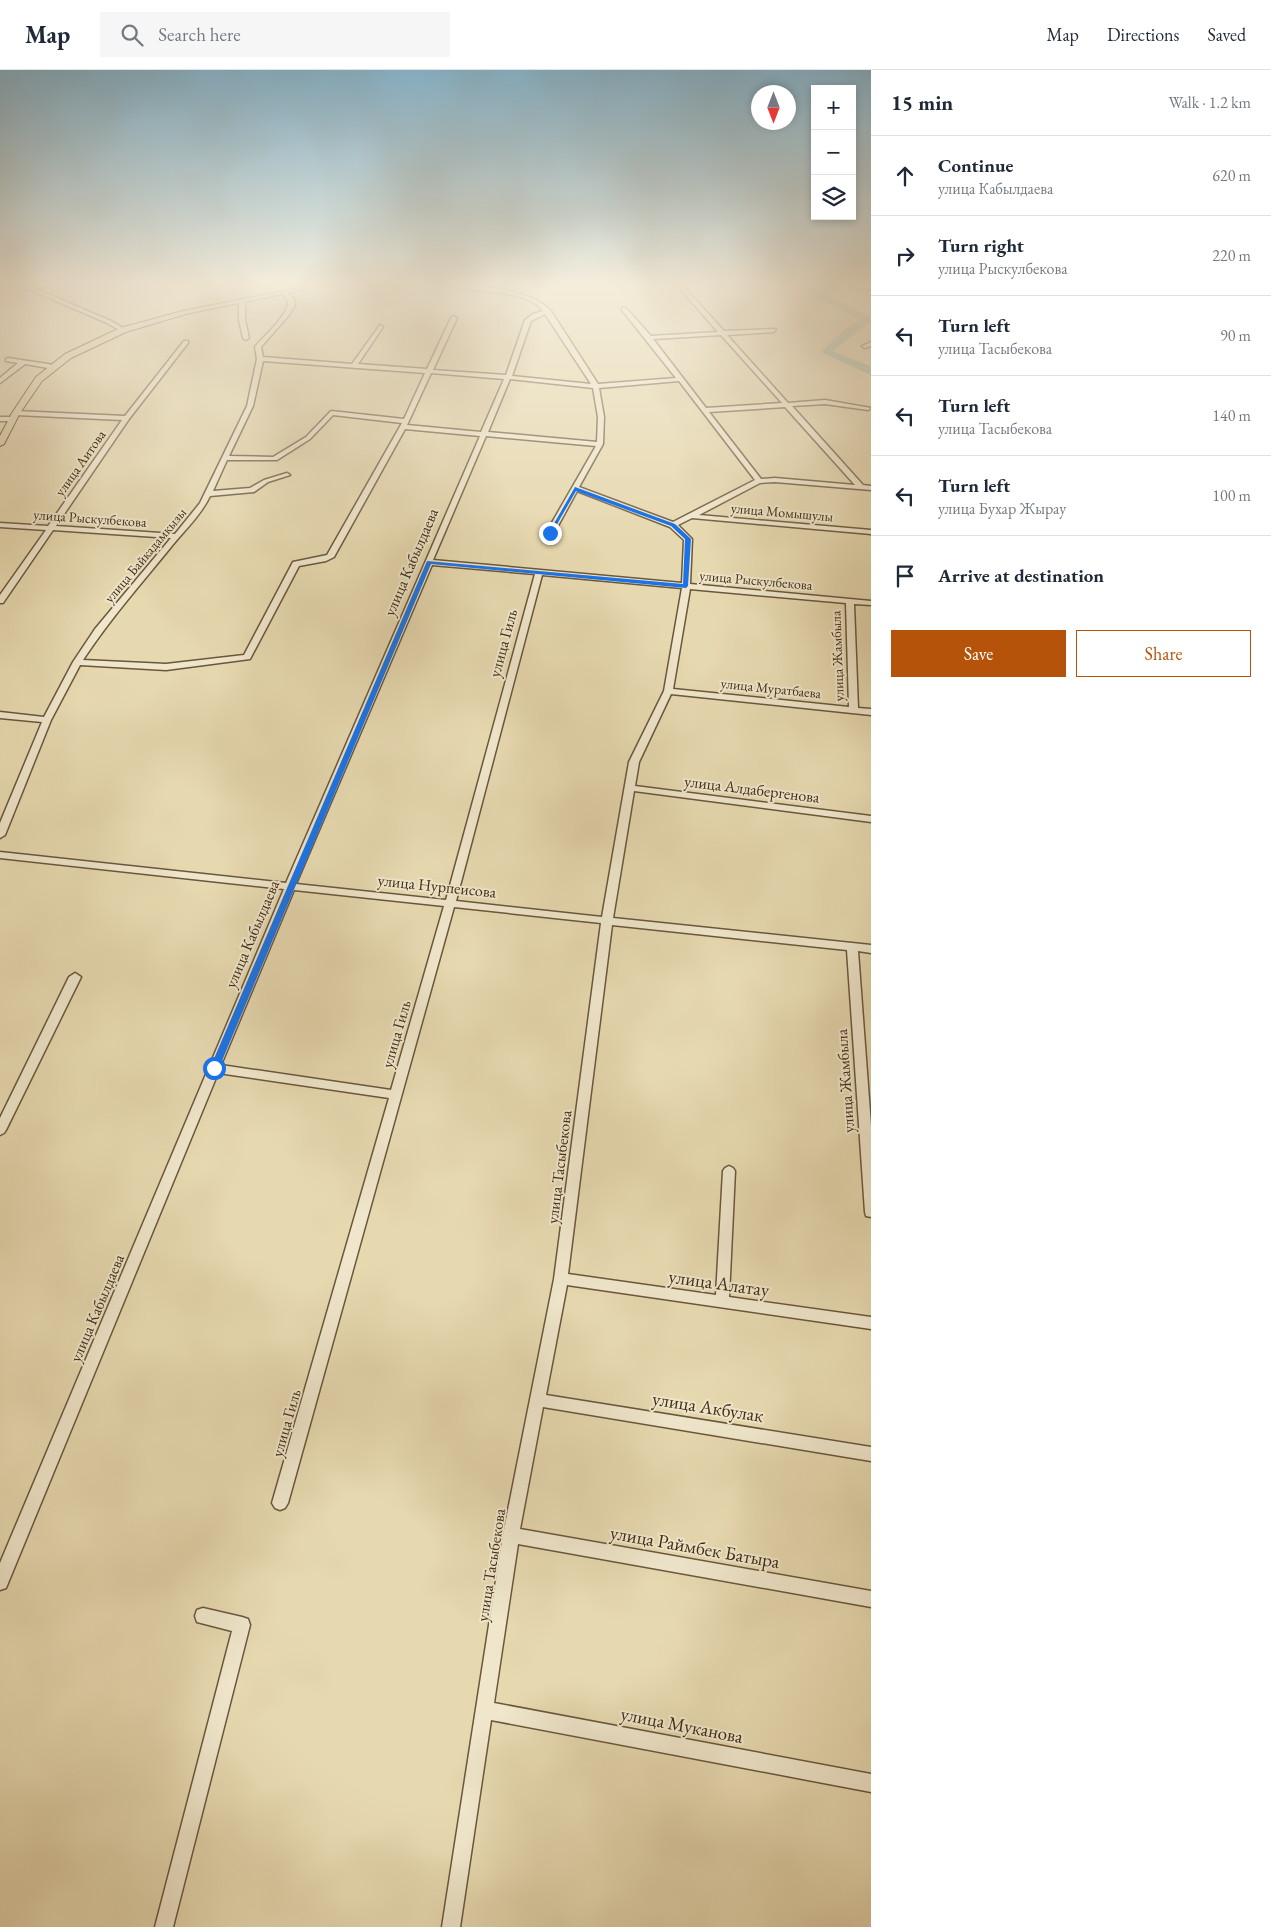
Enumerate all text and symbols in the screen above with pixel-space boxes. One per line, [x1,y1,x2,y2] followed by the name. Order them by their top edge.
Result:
[100,12,450,57] search box
[25,19,70,50] text: Map
[118,21,146,49] icon: search
[158,22,241,47] text: Search here
[1047,23,1079,46] text: Map
[1107,23,1179,46] text: Directions
[1207,23,1246,46] text: Saved
[751,85,796,130] north arrow
[811,85,856,220] map controls
[811,85,856,130] button: +
[891,89,953,116] text: 15 min
[1168,92,1251,113] text: Walk · 1.2 km
[811,130,856,175] button: −
[938,153,1013,178] text: Continue
[891,162,919,190] icon: ahead
[1212,165,1251,186] text: 620 m
[811,175,856,220] button: layers
[938,178,1053,199] text: улица Кабылдаева
[938,233,1024,258] text: Turn right
[891,242,919,270] icon: right
[1212,245,1251,266] text: 220 m
[938,258,1068,279] text: улица Рыскулбекова
[938,313,1010,338] text: Turn left
[891,322,919,350] icon: left
[1220,325,1251,346] text: 90 m
[938,338,1052,359] text: улица Тасыбекова
[938,393,1010,418] text: Turn left
[891,402,919,430] icon: left
[1212,405,1251,426] text: 140 m
[938,418,1052,439] text: улица Тасыбекова
[51,426,110,500] street label: улица Аитова
[938,473,1010,498] text: Turn left
[891,482,919,510] icon: left
[1212,485,1251,506] text: 100 m
[938,498,1066,519] text: улица Бухар Жырау
[730,499,834,525] street label: улица Момышулы
[100,503,190,606] street label: улица Байкадамкызы
[379,504,443,619] street label: улица Кабылдаева
[33,505,148,531] street label: улица Рыскулбекова
[539,522,562,545] route end
[891,562,919,590] icon: arrive
[938,563,1104,588] text: Arrive at destination
[699,566,814,594] street label: улица Рыскулбекова
[484,607,522,679] street label: улица Гиль
[826,610,848,702] street label: улица Жамбыла
[891,630,1066,677] button: Save
[1076,630,1251,677] button: Share
[720,674,823,702] street label: улица Муратбаева
[683,770,821,808] street label: улица Алдабергенова
[377,869,498,903] street label: улица Нурпеисова
[220,876,284,991] street label: улица Кабылдаева
[376,998,416,1070] street label: улица Гиль
[831,1028,859,1134] street label: улица Жамбыла
[203,1057,226,1080] route start
[542,1108,576,1225] street label: улица Тасыбекова
[65,1250,129,1365] street label: улица Кабылдаева
[667,1264,772,1303] street label: улица Алатау
[650,1386,766,1428] street label: улица Акбулак
[266,1387,306,1459] street label: улица Гиль
[472,1506,510,1623] street label: улица Тасыбекова
[608,1520,782,1574] street label: улица Раймбек Батыра
[619,1701,746,1749] street label: улица Муканова

